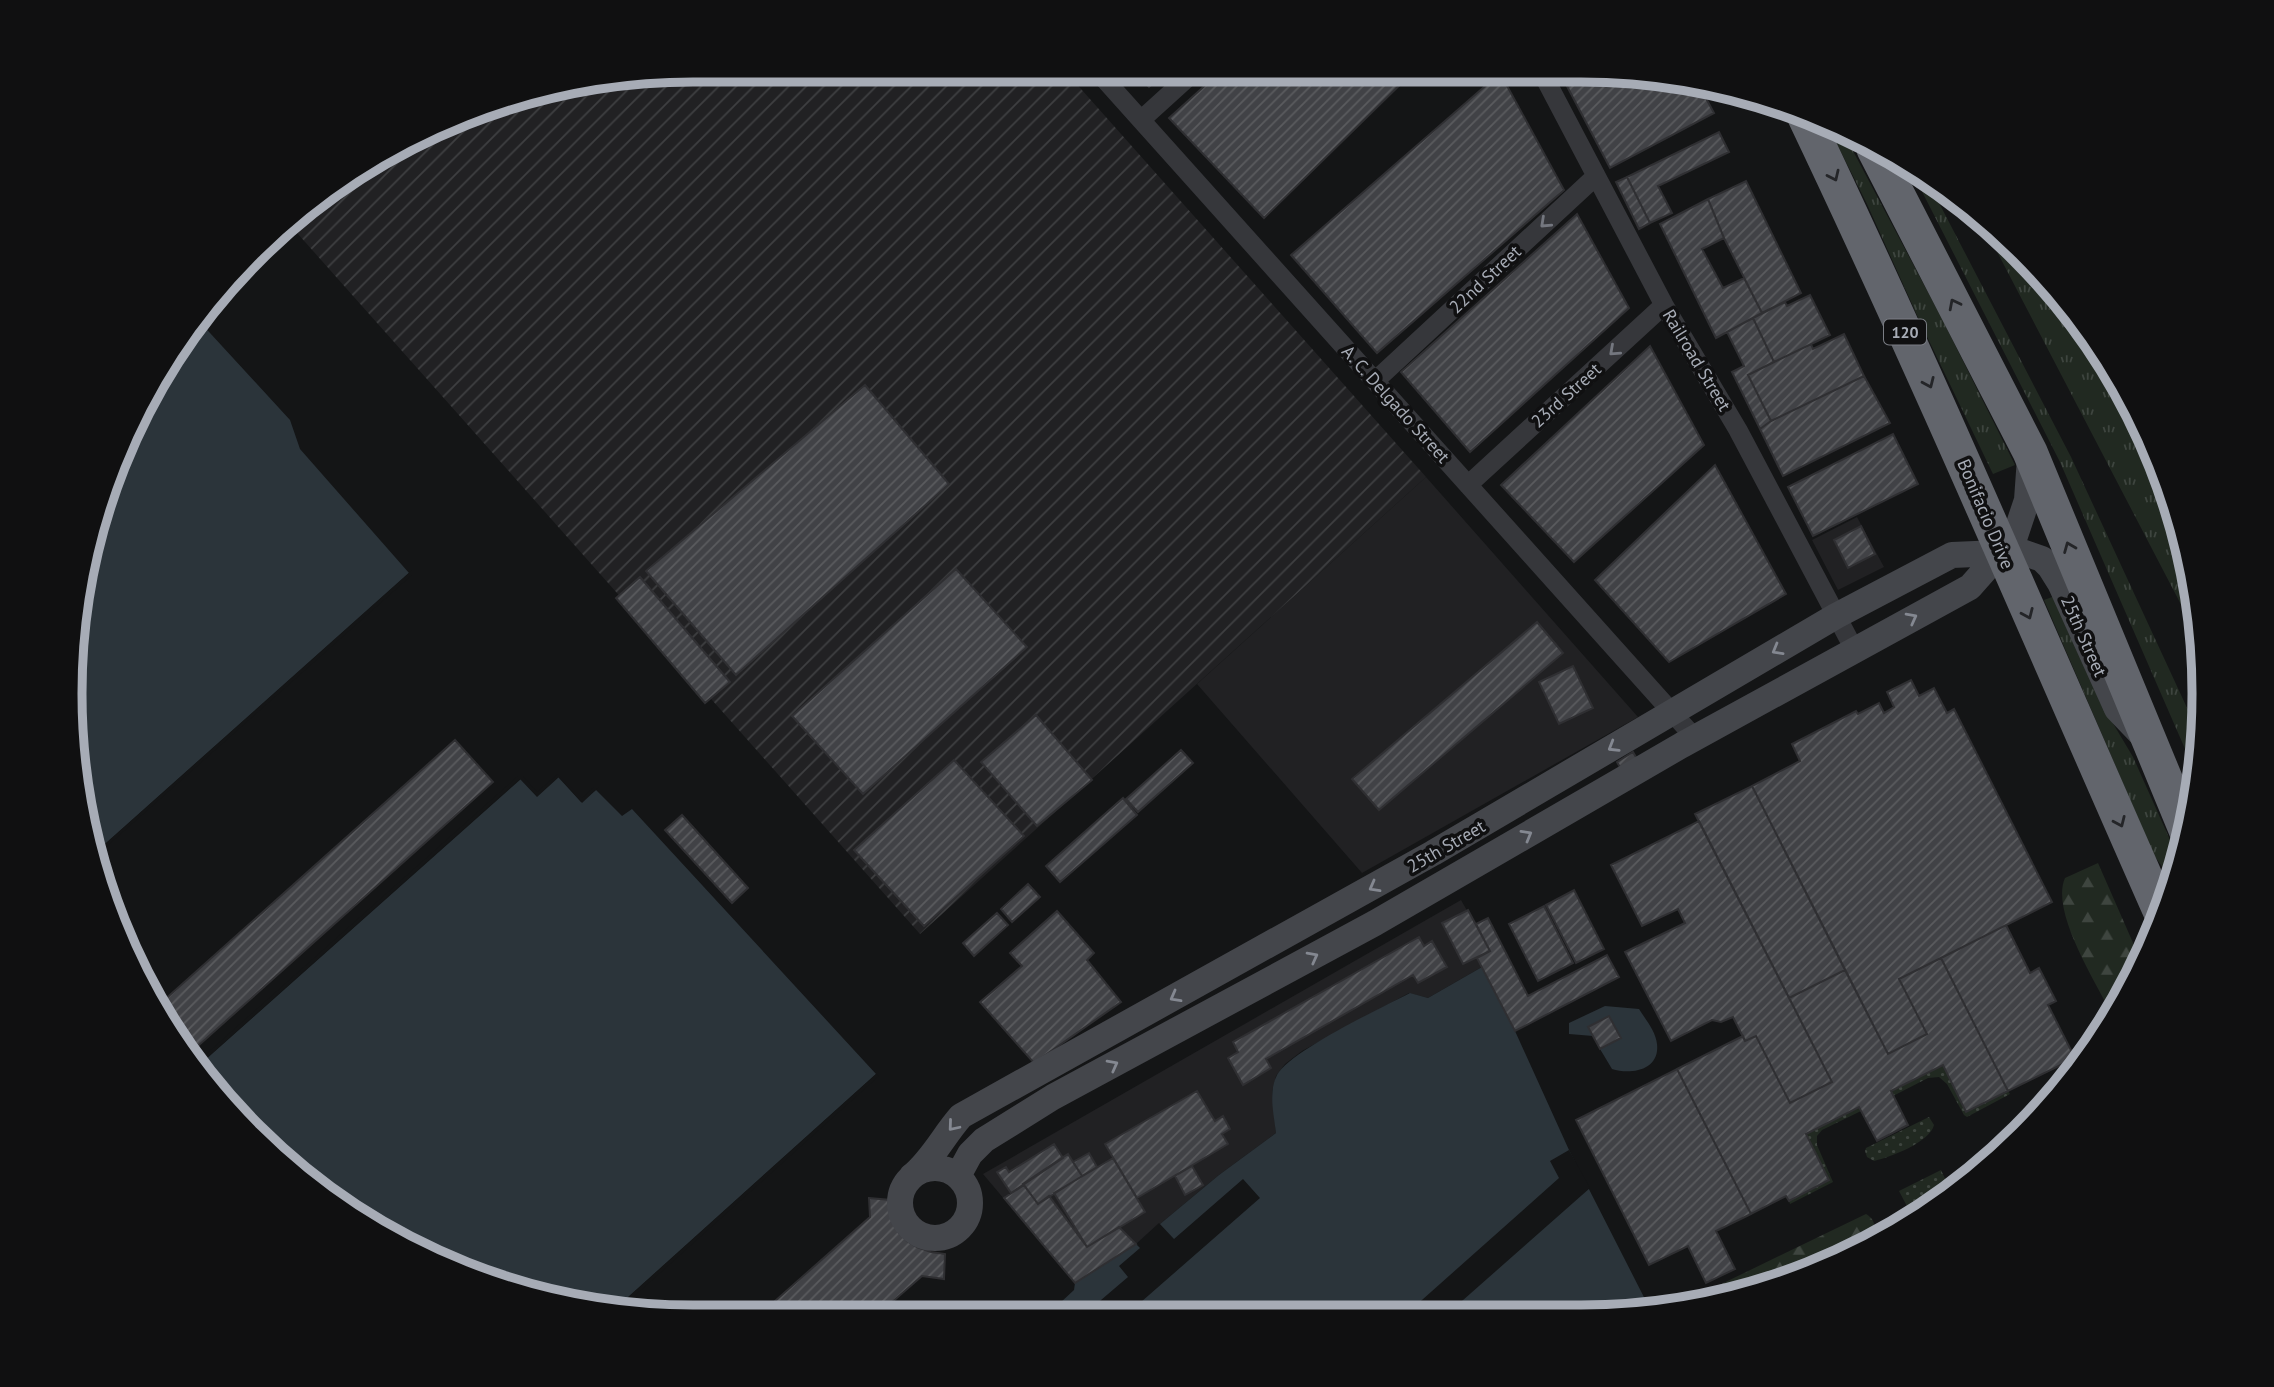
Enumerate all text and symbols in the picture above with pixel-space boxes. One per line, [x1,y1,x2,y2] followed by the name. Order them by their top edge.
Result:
[1825,169,1839,181] one-way arrow
[1540,215,1553,227] one-way arrow
[1444,240,1526,318] street label: 22nd Street
[1949,299,1963,311] one-way arrow
[1658,305,1736,415] street label: Railroad Street
[1884,320,1926,344] road number: 120
[1337,340,1455,468] street label: A. C. Delgado Street
[1609,343,1622,356] one-way arrow
[1526,358,1606,432] street label: 23rd Street
[1921,376,1935,388] one-way arrow
[1953,456,2019,572] street label: Bonifacio Drive
[2064,541,2078,553] one-way arrow
[2056,592,2112,680] street label: 25th Street
[2020,607,2034,619] one-way arrow
[1905,613,1917,626] one-way arrow
[1772,642,1785,655] one-way arrow
[1607,738,1620,751] one-way arrow
[1403,814,1489,878] street label: 25th Street
[2112,815,2126,827] one-way arrow
[1519,830,1532,843] one-way arrow
[1368,879,1381,892] one-way arrow
[1306,951,1318,965] one-way arrow
[1170,989,1182,1002] one-way arrow
[1105,1059,1118,1073] one-way arrow
[949,1117,961,1130] one-way arrow

